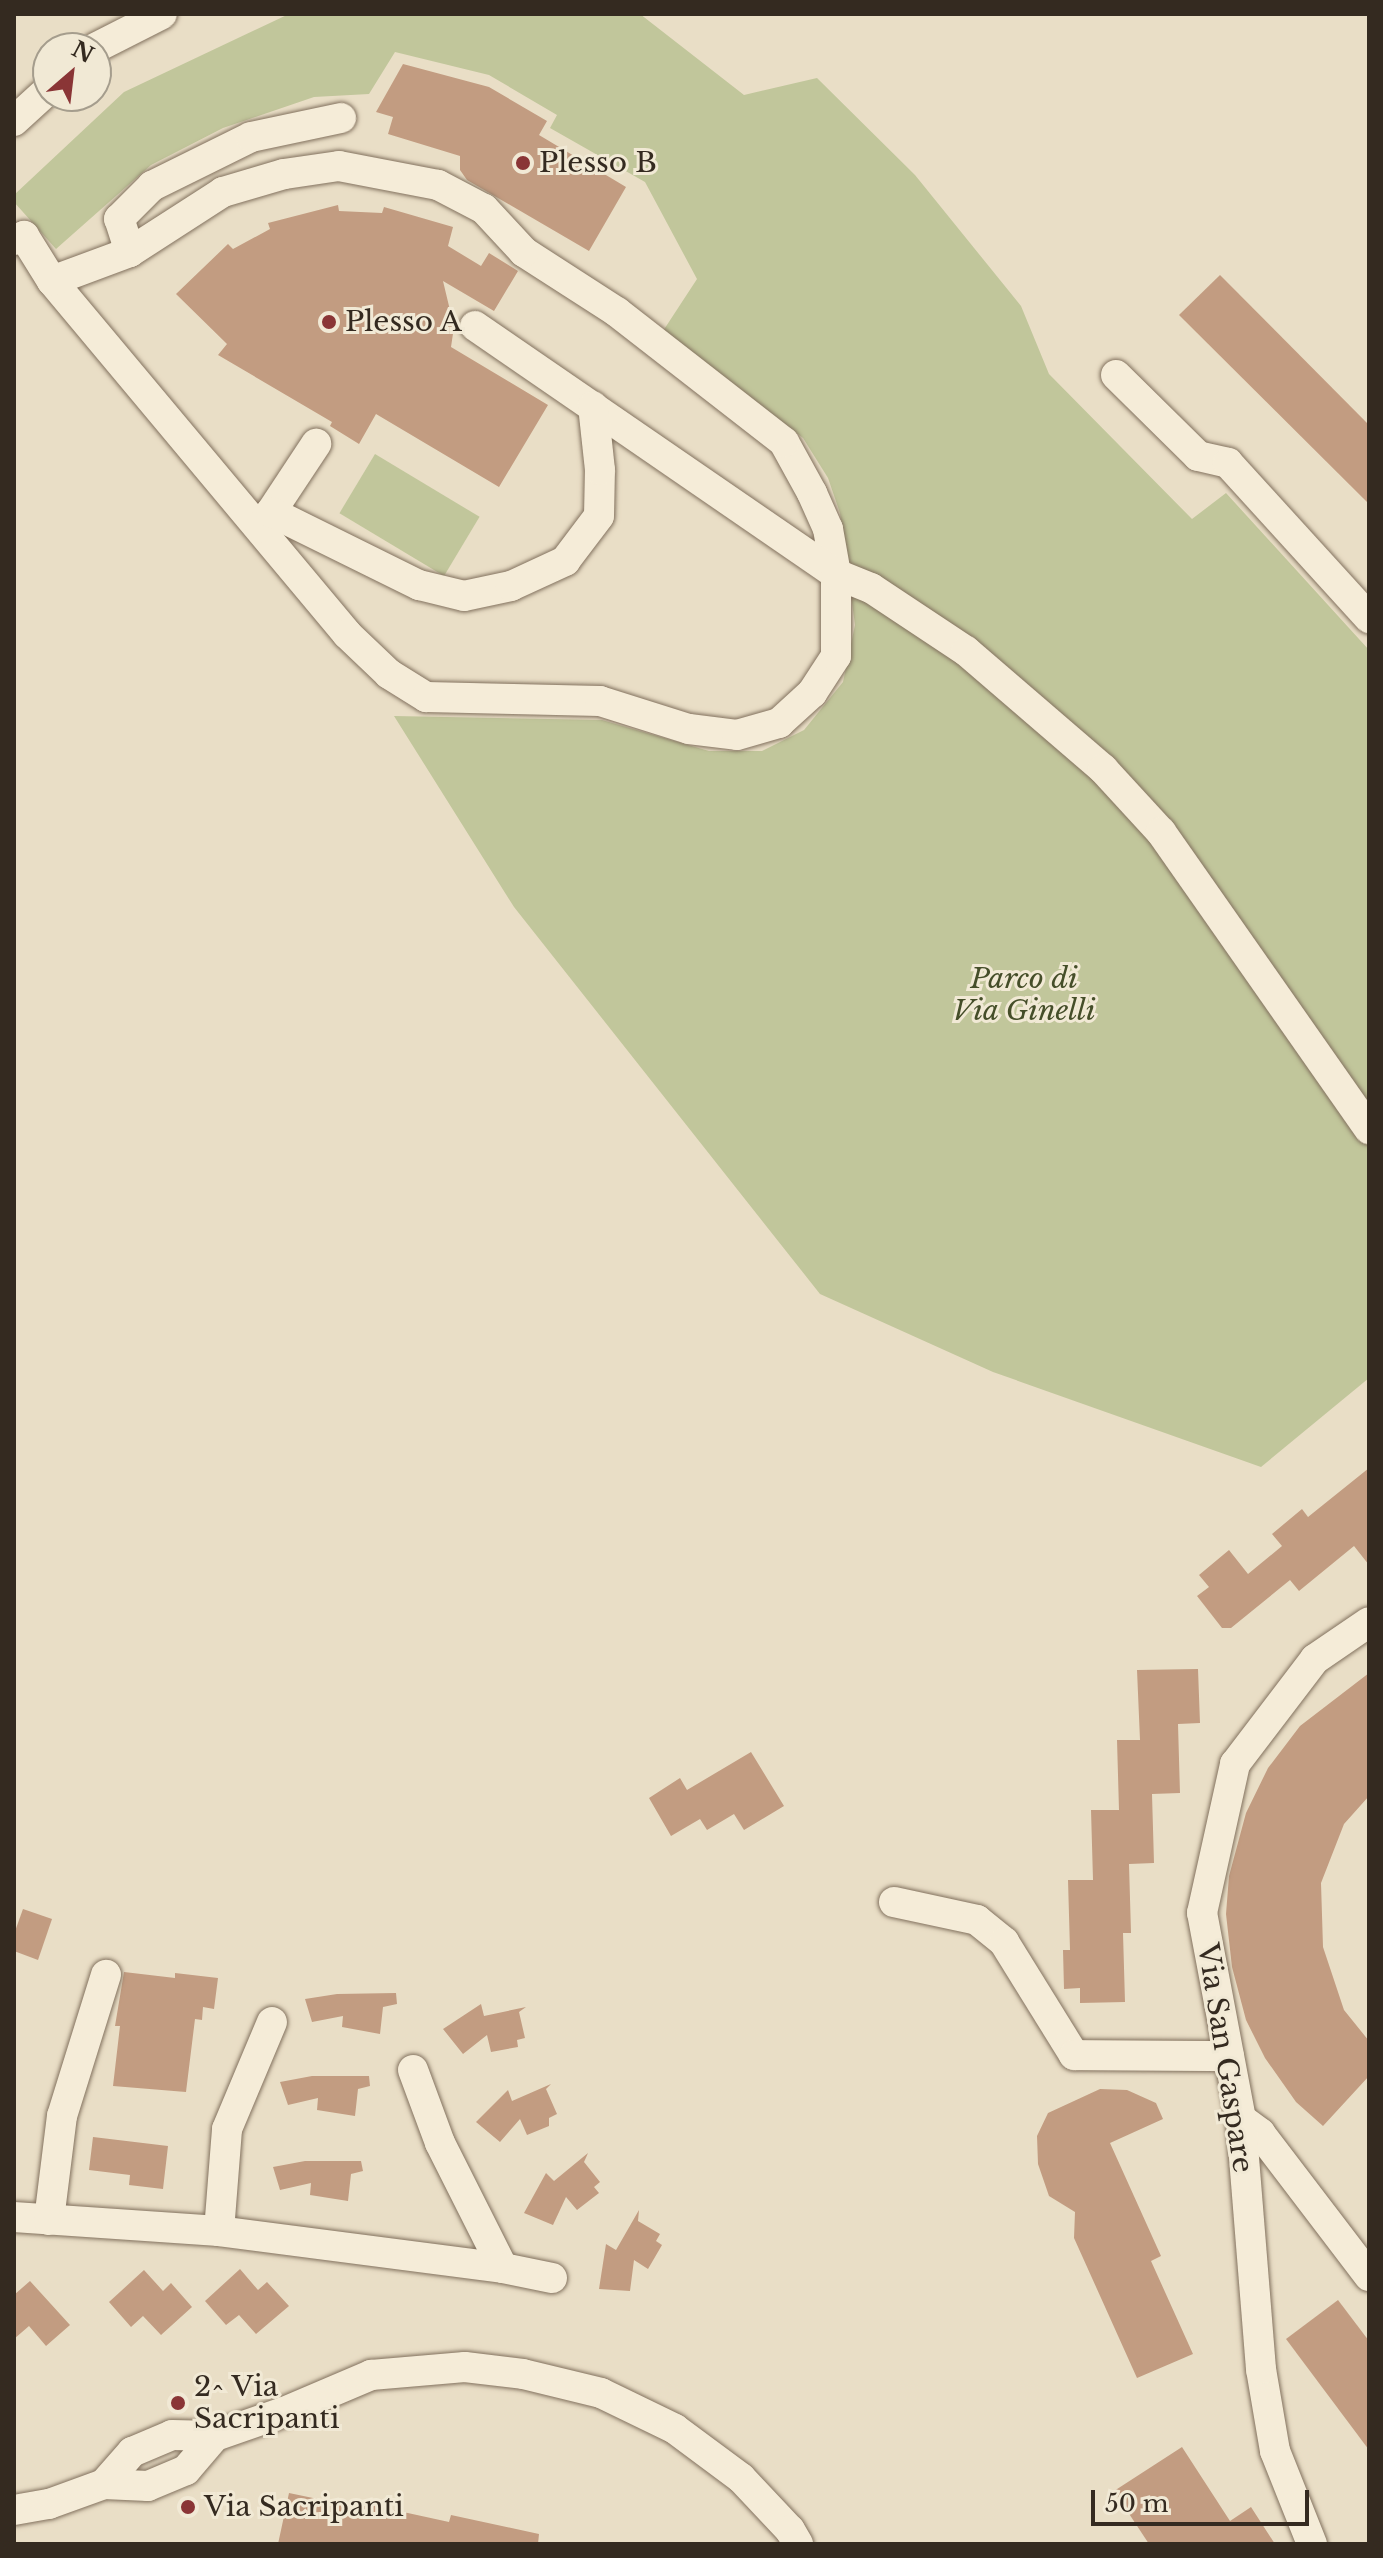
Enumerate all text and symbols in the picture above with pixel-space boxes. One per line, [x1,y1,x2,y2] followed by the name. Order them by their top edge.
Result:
[32,32,112,112] north arrow
[67,35,98,69] text: N
[539,146,657,180] place label: Plesso B
[514,154,532,172] marker: Plesso B
[345,305,463,339] place label: Plesso A
[320,313,338,331] marker: Plesso A
[952,962,1096,1028] park label: Parco di Via Ginelli
[1190,1941,1260,2175] street label: Via San Gaspare
[194,2370,339,2436] place label: 2^ Via Sacripanti
[169,2394,187,2412] marker: 2^ Via Sacripanti
[1095,2474,1313,2524] scale bar
[1105,2489,1168,2518] text: 50 m
[204,2490,404,2524] place label: Via Sacripanti
[179,2498,197,2516] marker: Via Sacripanti

